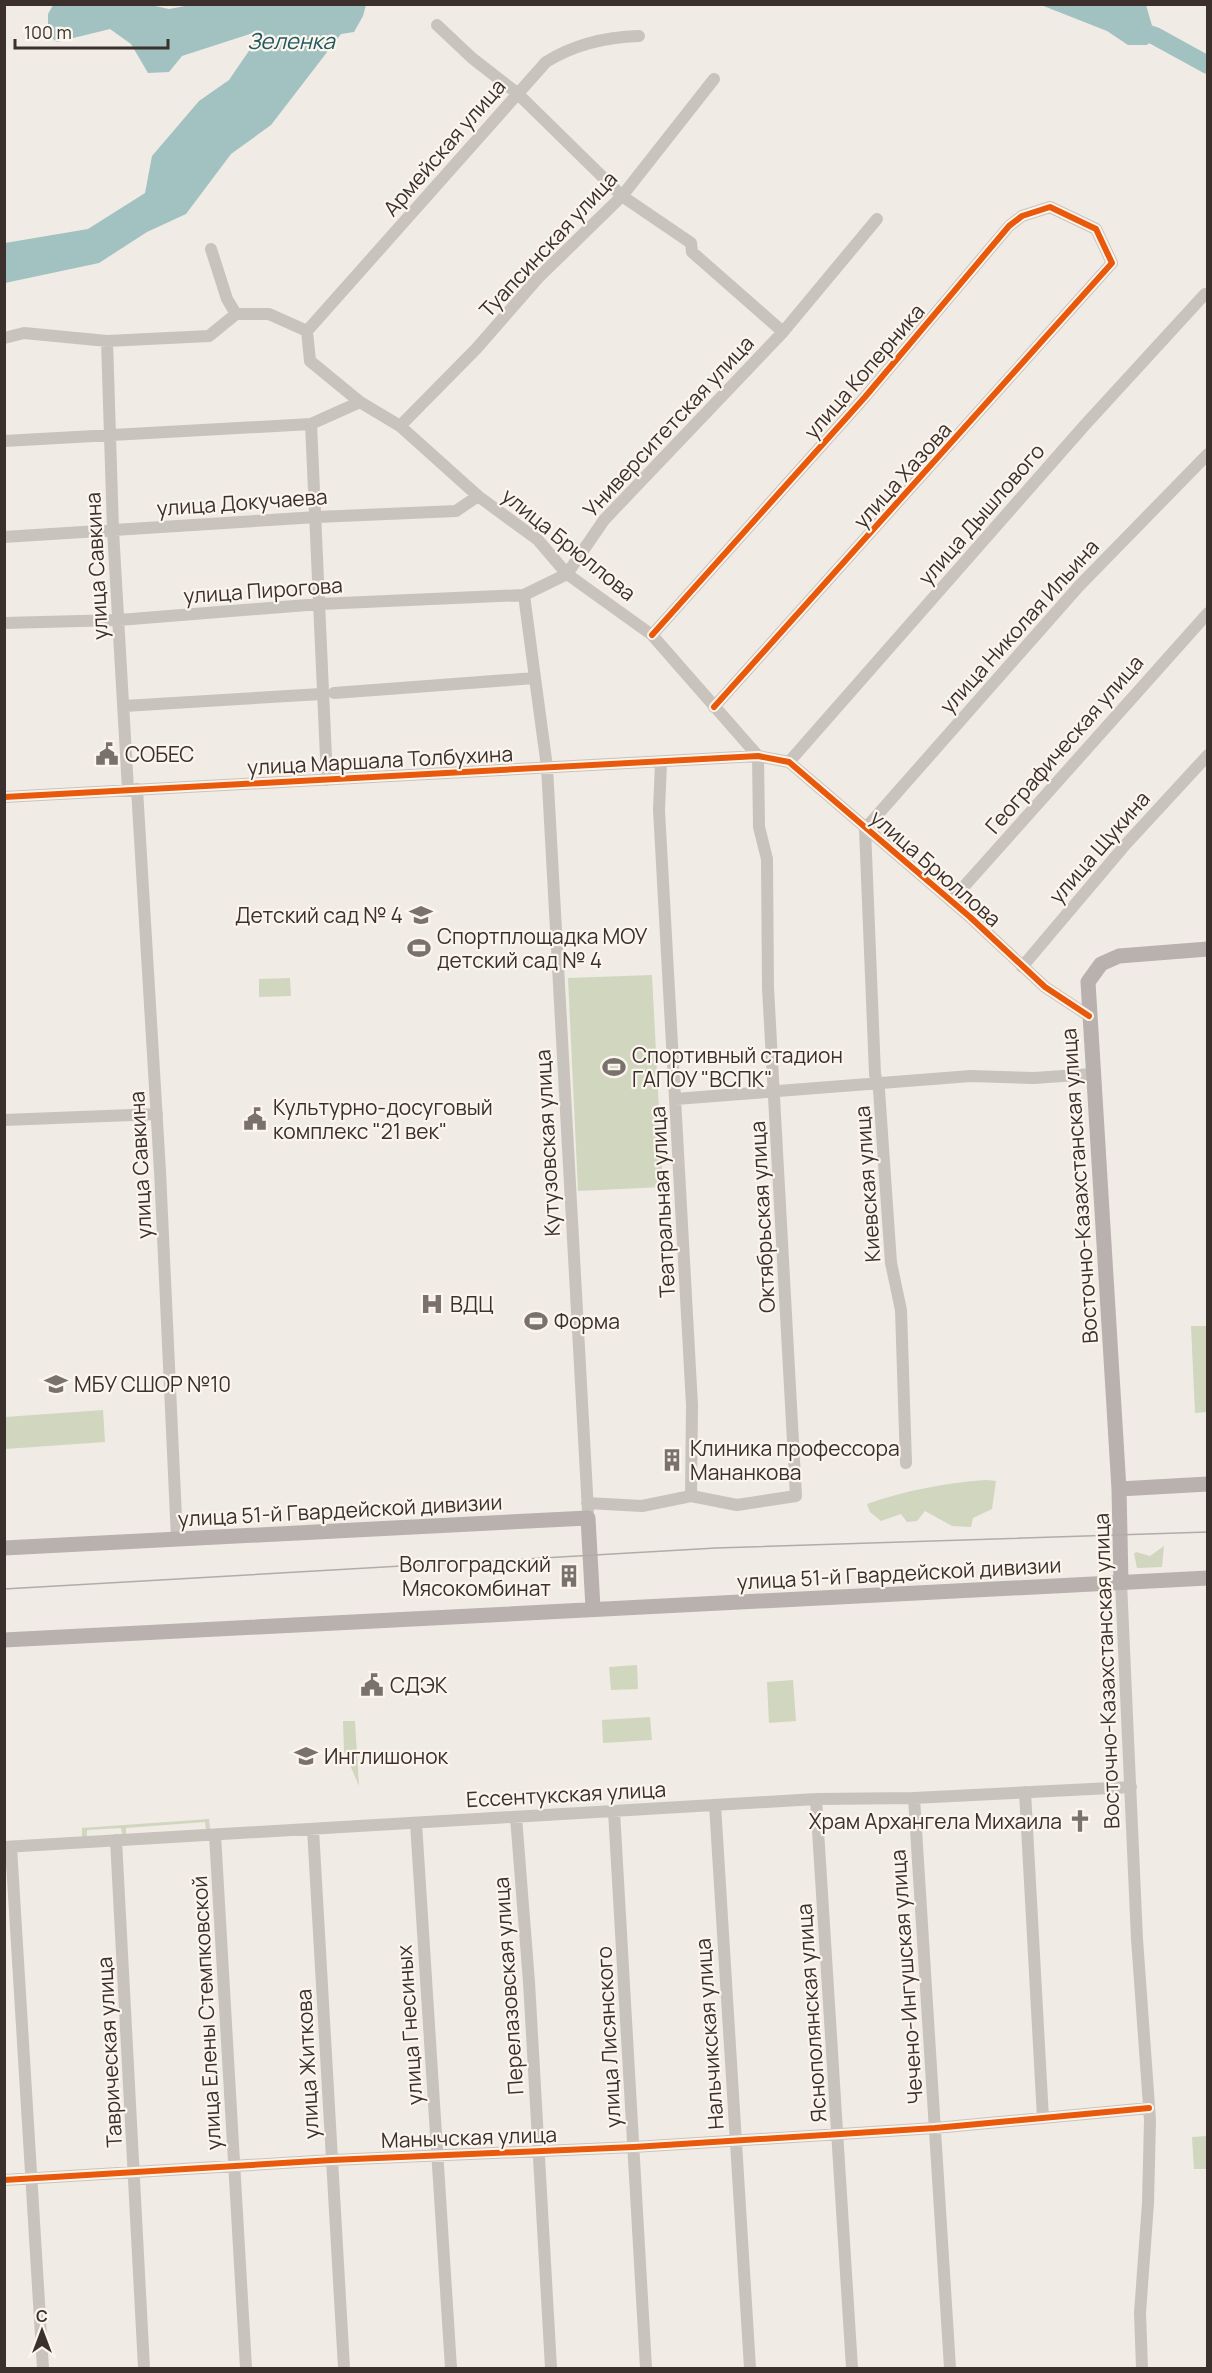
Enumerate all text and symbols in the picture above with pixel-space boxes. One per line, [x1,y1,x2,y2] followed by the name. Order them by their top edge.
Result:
[15,12,168,50] scale bar
[24,20,72,44] text: 100 m
[247,26,337,56] water label: Зеленка
[377,72,511,222] street label: Армейская улица
[473,165,623,323] street label: Туапсинская улица
[797,297,931,445] street label: улица Коперника
[576,329,760,523] street label: Университетская улица
[847,416,957,534] street label: улица Хазова
[912,437,1050,591] street label: улица Дышлового
[496,481,642,607] street label: улица Брюллова
[156,482,328,522] street label: улица Докучаева
[78,491,114,641] street label: улица Савкина
[933,533,1105,719] street label: улица Николая Ильина
[182,570,344,610] street label: улица Пирогова
[979,649,1149,839] street label: Географическая улица
[246,739,514,781] street label: улица Маршала Толбухина
[125,740,194,768] place label: СОБЕС
[94,741,120,767] public building icon: СОБЕС
[1042,785,1156,909] street label: улица Щукина
[865,803,1007,933] street label: улица Брюллова
[235,901,403,929] place label: Детский сад № 4
[408,902,434,928] school or university icon: Детский сад № 4
[437,922,647,974] place label: Спортплощадка МОУ детский сад № 4
[406,935,432,961] sports icon: Спортплощадка МОУ детский сад № 4
[1054,1027,1104,1345] street label: Восточно-Казахстанская улица
[632,1041,843,1093] place label: Спортивный стадион ГАПОУ "ВСПК"
[528,1049,566,1237] street label: Кутузовская улица
[601,1054,627,1080] sports icon: Спортивный стадион ГАПОУ "ВСПК"
[122,1090,158,1240] street label: улица Савкина
[273,1093,493,1145] place label: Культурно-досуговый комплекс "21 век"
[848,1105,886,1263] street label: Киевская улица
[242,1106,268,1132] public building icon: Культурно-досуговый комплекс "21 век"
[643,1106,681,1298] street label: Театральная улица
[743,1120,781,1314] street label: Октябрьская улица
[450,1290,493,1318] place label: ВДЦ
[419,1291,445,1317] hospital icon: ВДЦ
[554,1307,620,1335] place label: Форма
[523,1308,549,1334] sports icon: Форма
[74,1370,231,1398] place label: МБУ СШОР №10
[43,1371,69,1397] school or university icon: МБУ СШОР №10
[690,1434,900,1486] place label: Клиника профессора Мананкова
[659,1447,685,1473] building icon: Клиника профессора Мананкова
[177,1488,503,1532] street label: улица 51-й Гвардейской дивизии
[1086,1513,1126,1829] street label: Восточно-Казахстанская улица
[399,1550,551,1602] place label: Волгоградский Мясокомбинат
[736,1551,1062,1595] street label: улица 51-й Гвардейской дивизии
[556,1563,582,1589] building icon: Волгоградский Мясокомбинат
[390,1671,448,1699] place label: СДЭК
[359,1672,385,1698] public building icon: СДЭК
[324,1742,449,1770] place label: Инглишонок
[293,1743,319,1769] school or university icon: Инглишонок
[465,1775,667,1813] street label: Ессентукская улица
[809,1807,1062,1835] place label: Храм Архангела Михаила
[1067,1808,1093,1834] church icon: Храм Архангела Михаила
[883,1849,929,2105] street label: Чечено-Ингушская улица
[185,1875,227,2151] street label: улица Елены Стемпковской
[486,1876,530,2096] street label: Перелазовская улица
[789,1903,833,2123] street label: Яснополянская улица
[688,1938,730,2130] street label: Нальчикская улица
[389,1944,429,2106] street label: улица Гнесиных
[589,1945,627,2129] street label: улица Лисянского
[90,1956,128,2148] street label: Таврическая улица
[289,1988,325,2140] street label: улица Житкова
[381,2120,557,2154] street label: Манычская улица
[12,2301,72,2361] north arrow
[36,2305,48,2327] text: С

